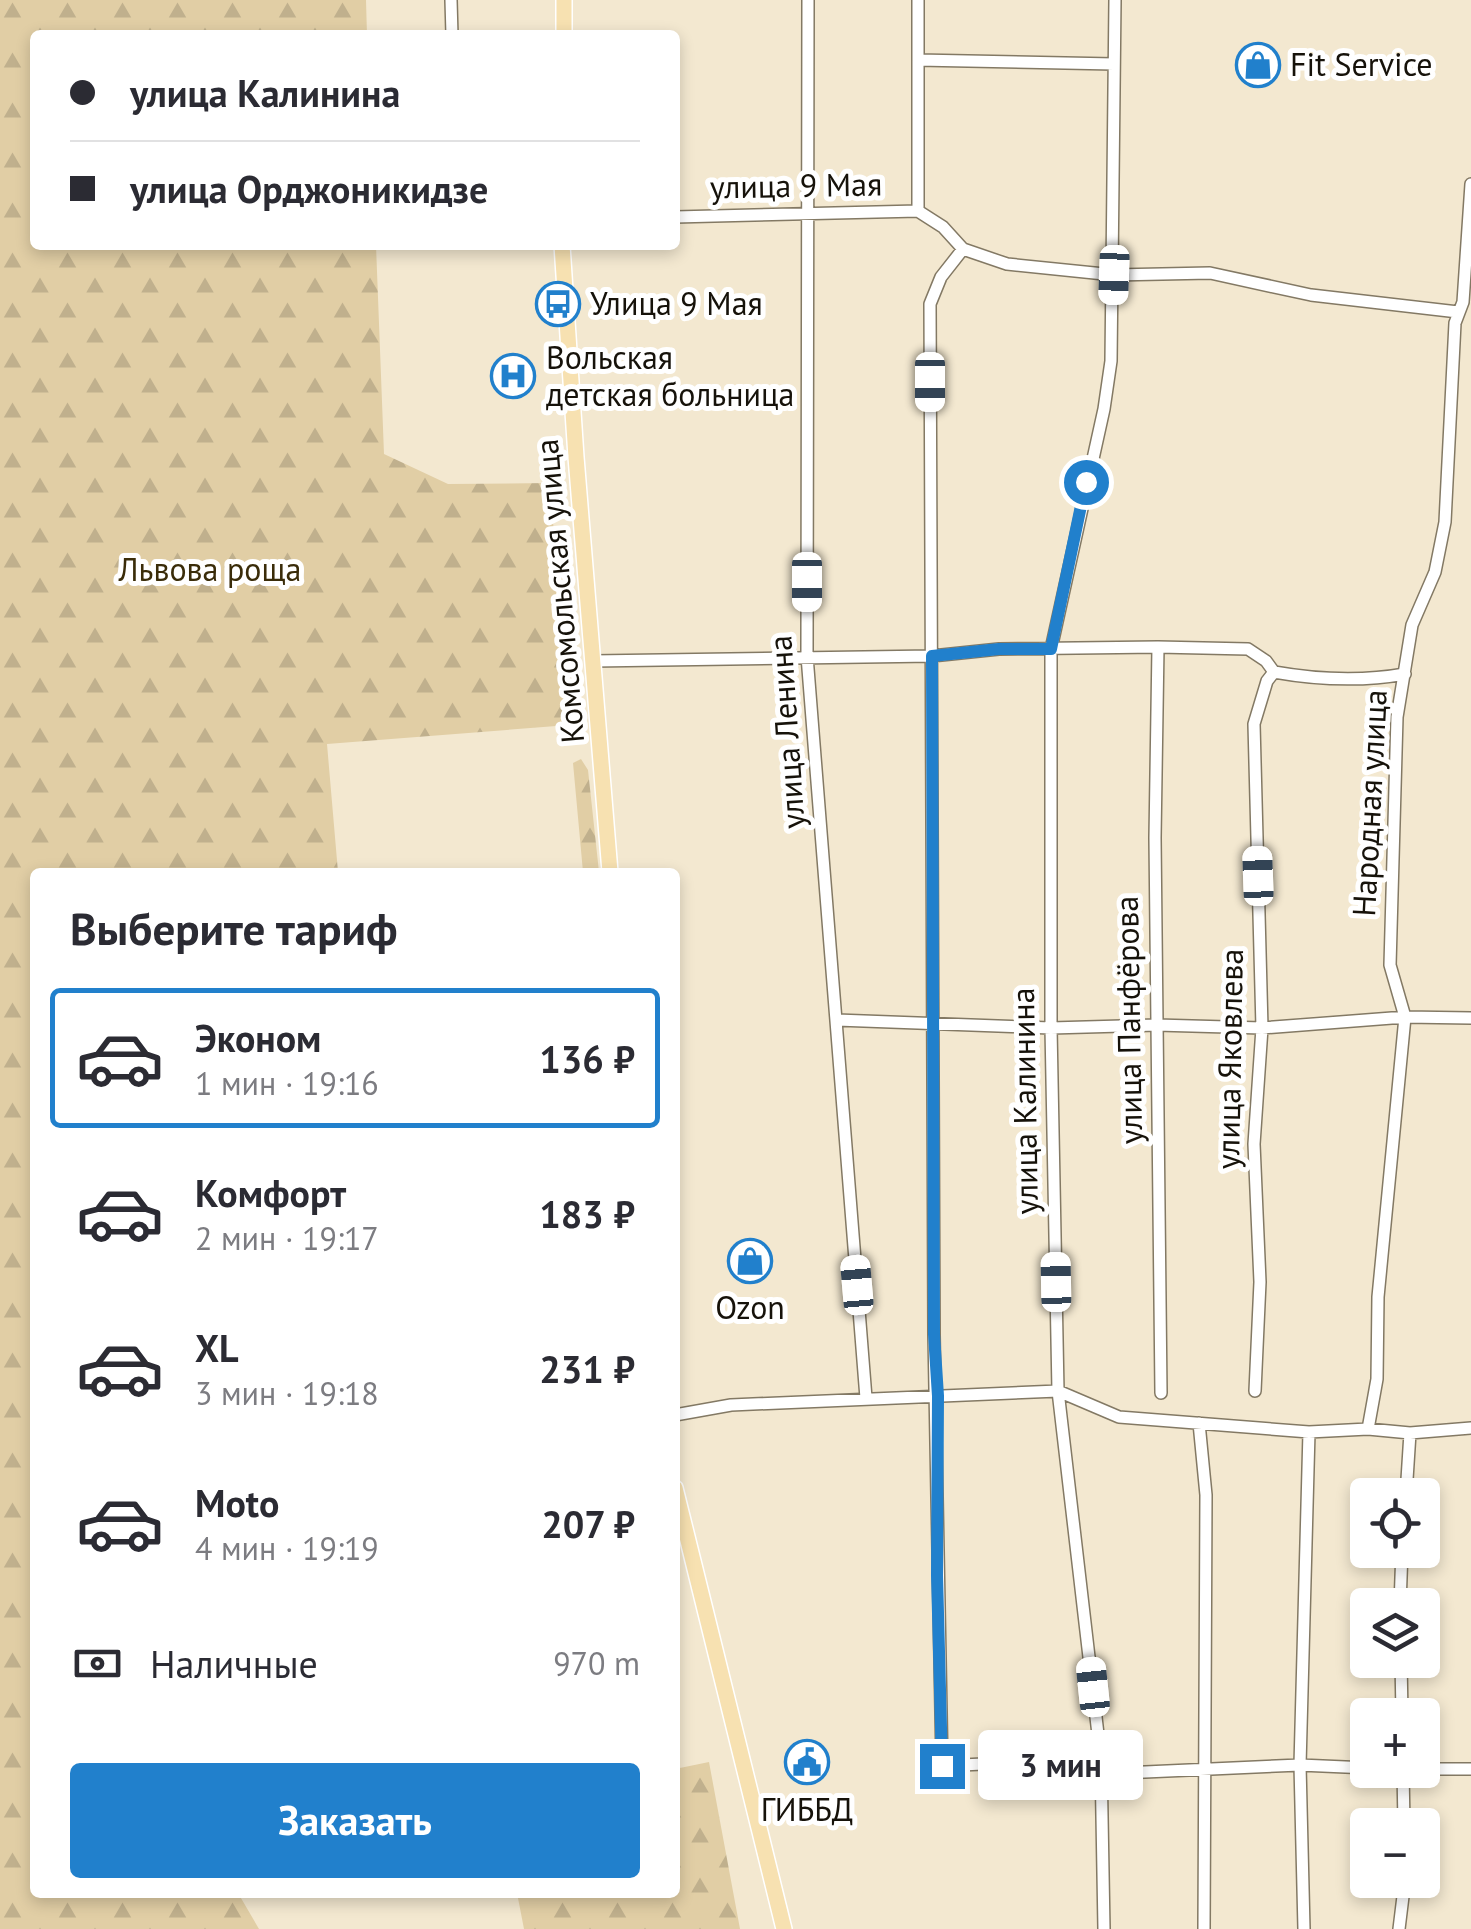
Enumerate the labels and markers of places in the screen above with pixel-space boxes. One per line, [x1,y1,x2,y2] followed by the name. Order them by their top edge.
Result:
[1235,42,1281,88] shop icon: Fit Service
[1290,43,1433,85] place label: Fit Service
[535,281,581,327] bus stop icon: Улица 9 Мая
[590,282,763,324] place label: Улица 9 Мая
[546,336,794,415] place label: Вольская детская больница
[490,353,536,399] hospital icon: Вольская детская больница
[727,1238,773,1284] shop icon: Ozon
[715,1286,785,1328] place label: Ozon
[784,1739,830,1785] public building icon: ГИББД
[761,1788,853,1830] place label: ГИББД

